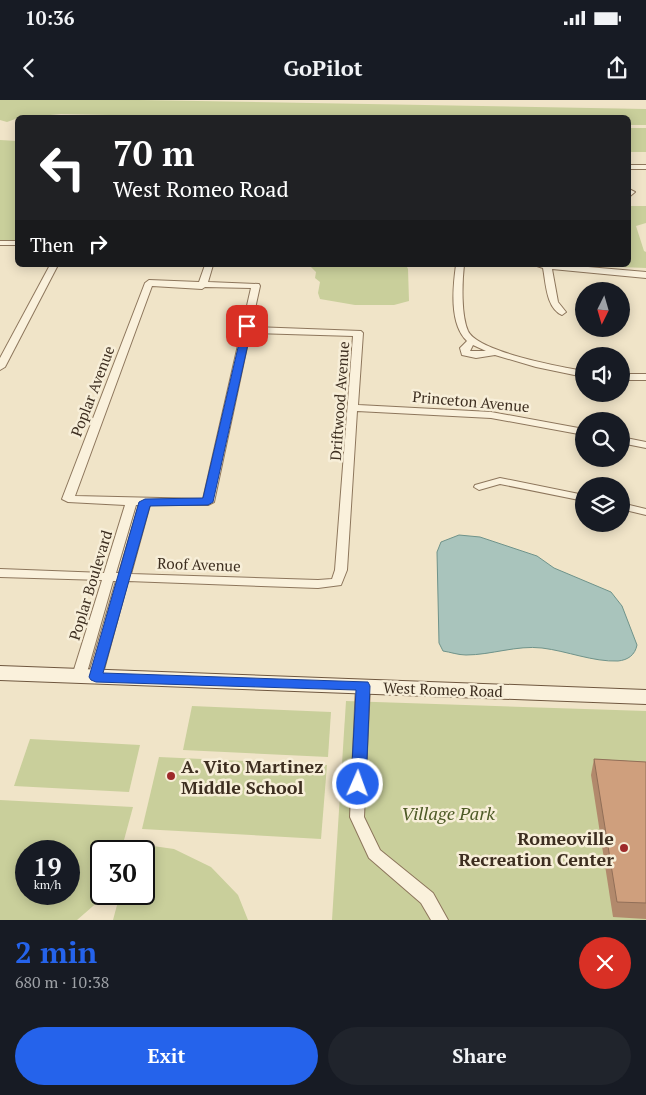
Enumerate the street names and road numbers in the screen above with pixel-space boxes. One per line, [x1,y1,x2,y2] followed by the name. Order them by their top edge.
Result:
[325,341,353,461] street label: Driftwood Avenue
[66,343,118,439] street label: Poplar Avenue
[412,386,530,416] street label: Princeton Avenue
[64,528,116,642] street label: Poplar Boulevard
[157,553,241,575] street label: Roof Avenue
[383,677,503,701] street label: West Romeo Road

